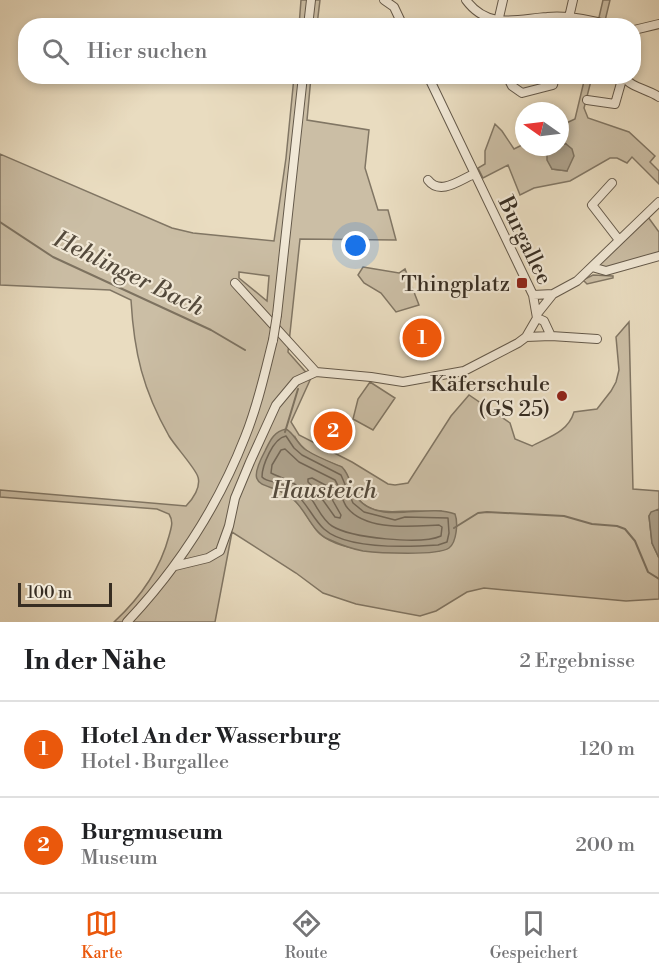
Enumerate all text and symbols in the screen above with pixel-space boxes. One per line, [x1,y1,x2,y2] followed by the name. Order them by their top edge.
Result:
[18,18,641,84] search box
[39,35,72,68] icon: search
[87,38,207,65] text: Hier suchen
[515,102,569,156] north arrow
[491,191,558,289] street label: Burgallee
[47,224,209,324] water label: Hehlinger Bach
[341,231,370,260] your location
[401,271,510,298] place label: Thingplatz
[515,276,529,290] marker: Thingplatz
[402,316,442,360] pin: 1
[430,371,550,423] place label: Käferschule (GS 25)
[555,389,569,403] marker: Käferschule (GS 25)
[314,408,352,454] pin: 2
[270,476,378,506] water label: Hausteich
[18,580,112,608] scale bar
[27,583,72,603] text: 100 m
[24,645,166,677] text: In der Nähe
[519,649,635,674] text: 2 Ergebnisse
[81,723,340,750] text: Hotel An der Wasserburg
[39,737,48,762] text: 1
[580,737,635,762] text: 120 m
[81,750,229,775] text: Hotel · Burgallee
[81,819,223,846] text: Burgmuseum
[37,833,50,858] text: 2
[575,833,635,858] text: 200 m
[81,846,158,871] text: Museum
[81,907,123,963] tab: Karte
[285,907,327,963] tab: Route
[490,907,578,963] tab: Gespeichert

